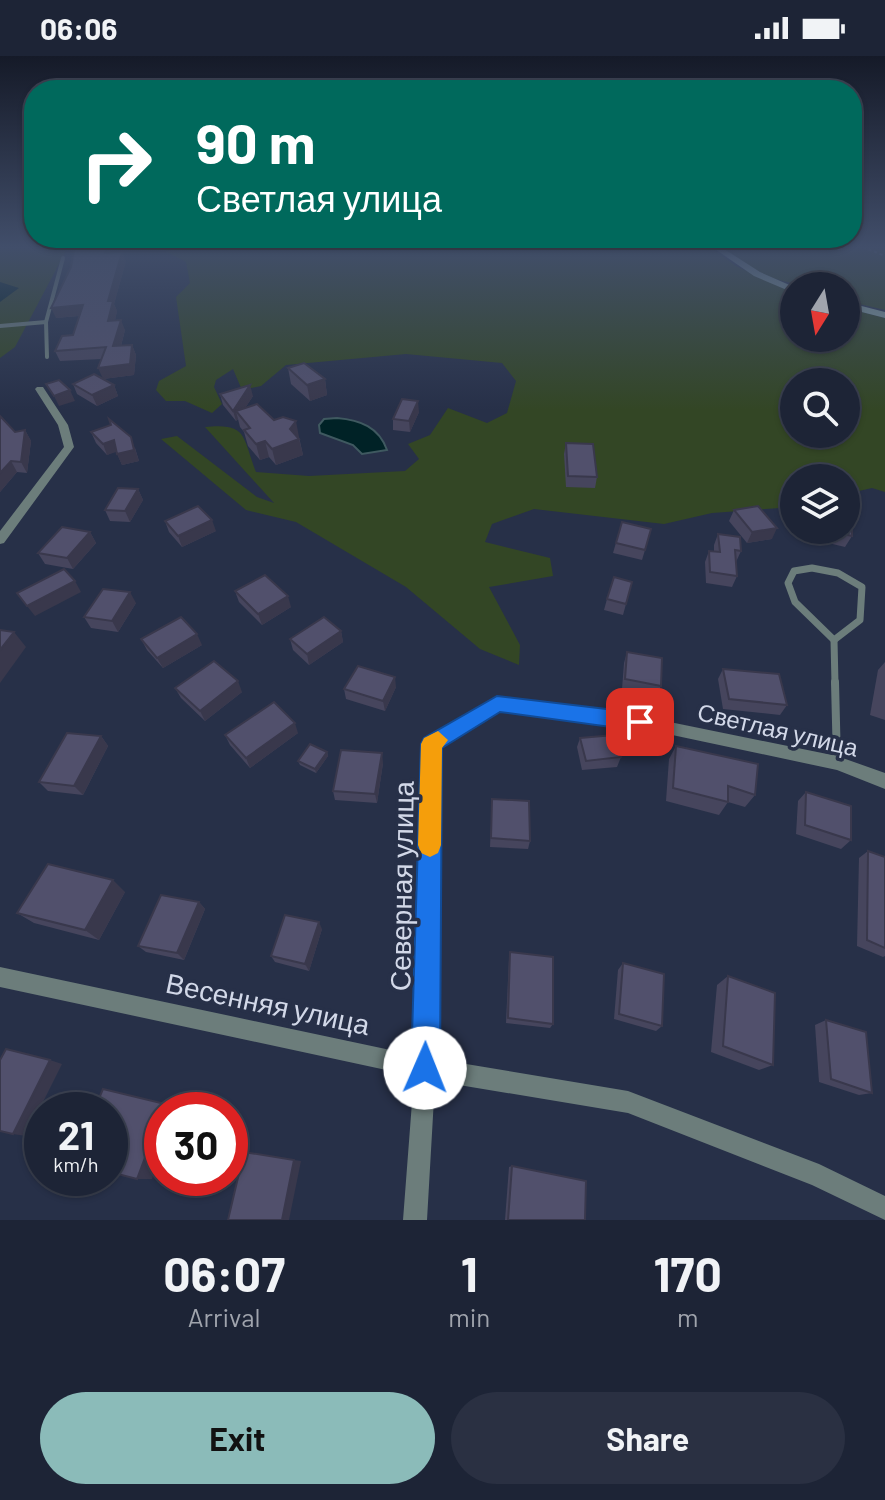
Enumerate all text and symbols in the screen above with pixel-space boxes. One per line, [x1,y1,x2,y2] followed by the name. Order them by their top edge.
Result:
[40,10,117,46] text: 06:06
[196,108,316,175] text: 90 m
[64,112,168,216] icon: right
[196,176,442,219] text: Светлая улица
[780,272,860,352] north arrow
[780,272,860,544] map controls
[780,368,860,448] button: search
[780,464,860,544] button: layers
[606,688,674,756] pin
[695,696,862,762] street label: Светлая улица
[618,700,662,744] icon: arrive
[382,780,420,991] street label: Северная улица
[163,965,373,1041] street label: Весенняя улица
[383,1026,467,1110] position arrow
[144,1092,248,1196] speed limit sign: 30
[58,1110,94,1158] text: 21
[53,1152,99,1176] text: km/h
[163,1244,285,1302] text: 06:07
[461,1244,478,1302] text: 1
[654,1244,722,1302] text: 170
[188,1301,260,1332] text: Arrival
[448,1301,490,1332] text: min
[677,1301,698,1332] text: m
[40,1392,435,1484] button: Exit
[451,1392,845,1484] button: Share

